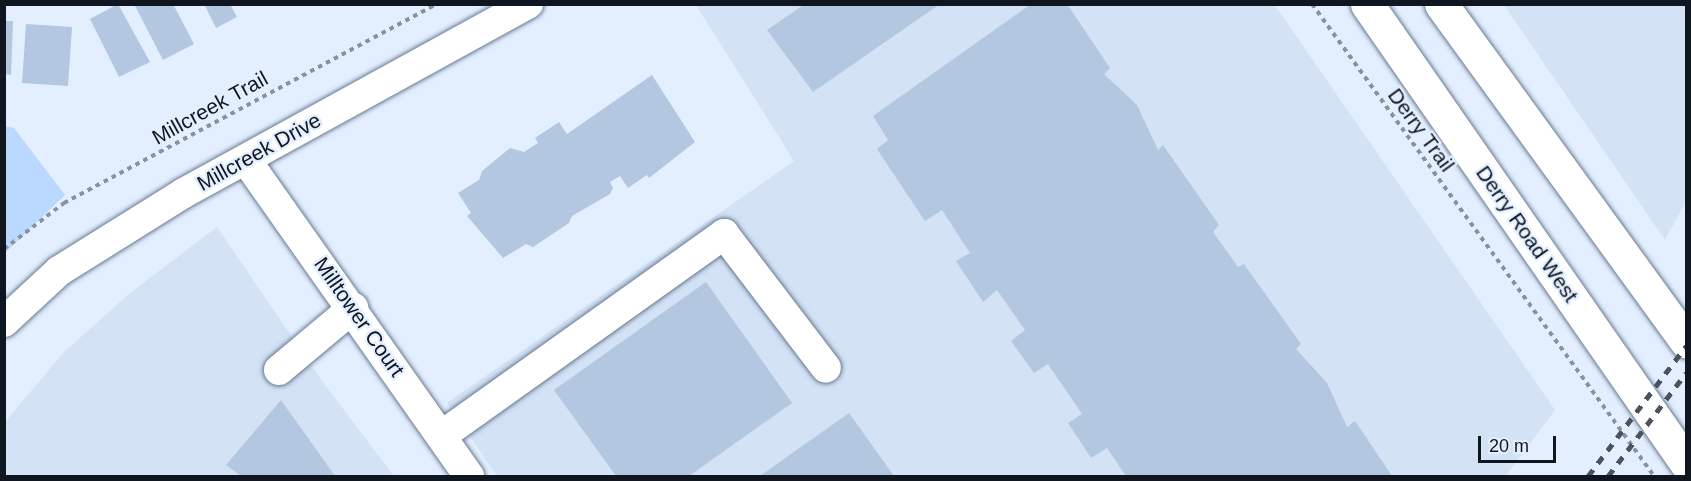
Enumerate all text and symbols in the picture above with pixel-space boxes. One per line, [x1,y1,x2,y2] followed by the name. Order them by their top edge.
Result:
[148,66,272,150] street label: Millcreek Trail
[1382,83,1460,177] street label: Derry Trail
[193,108,325,196] street label: Millcreek Drive
[1471,161,1583,307] street label: Derry Road West
[309,252,409,382] street label: Milltower Court
[1481,424,1559,462] scale bar
[1489,436,1529,456] text: 20 m

